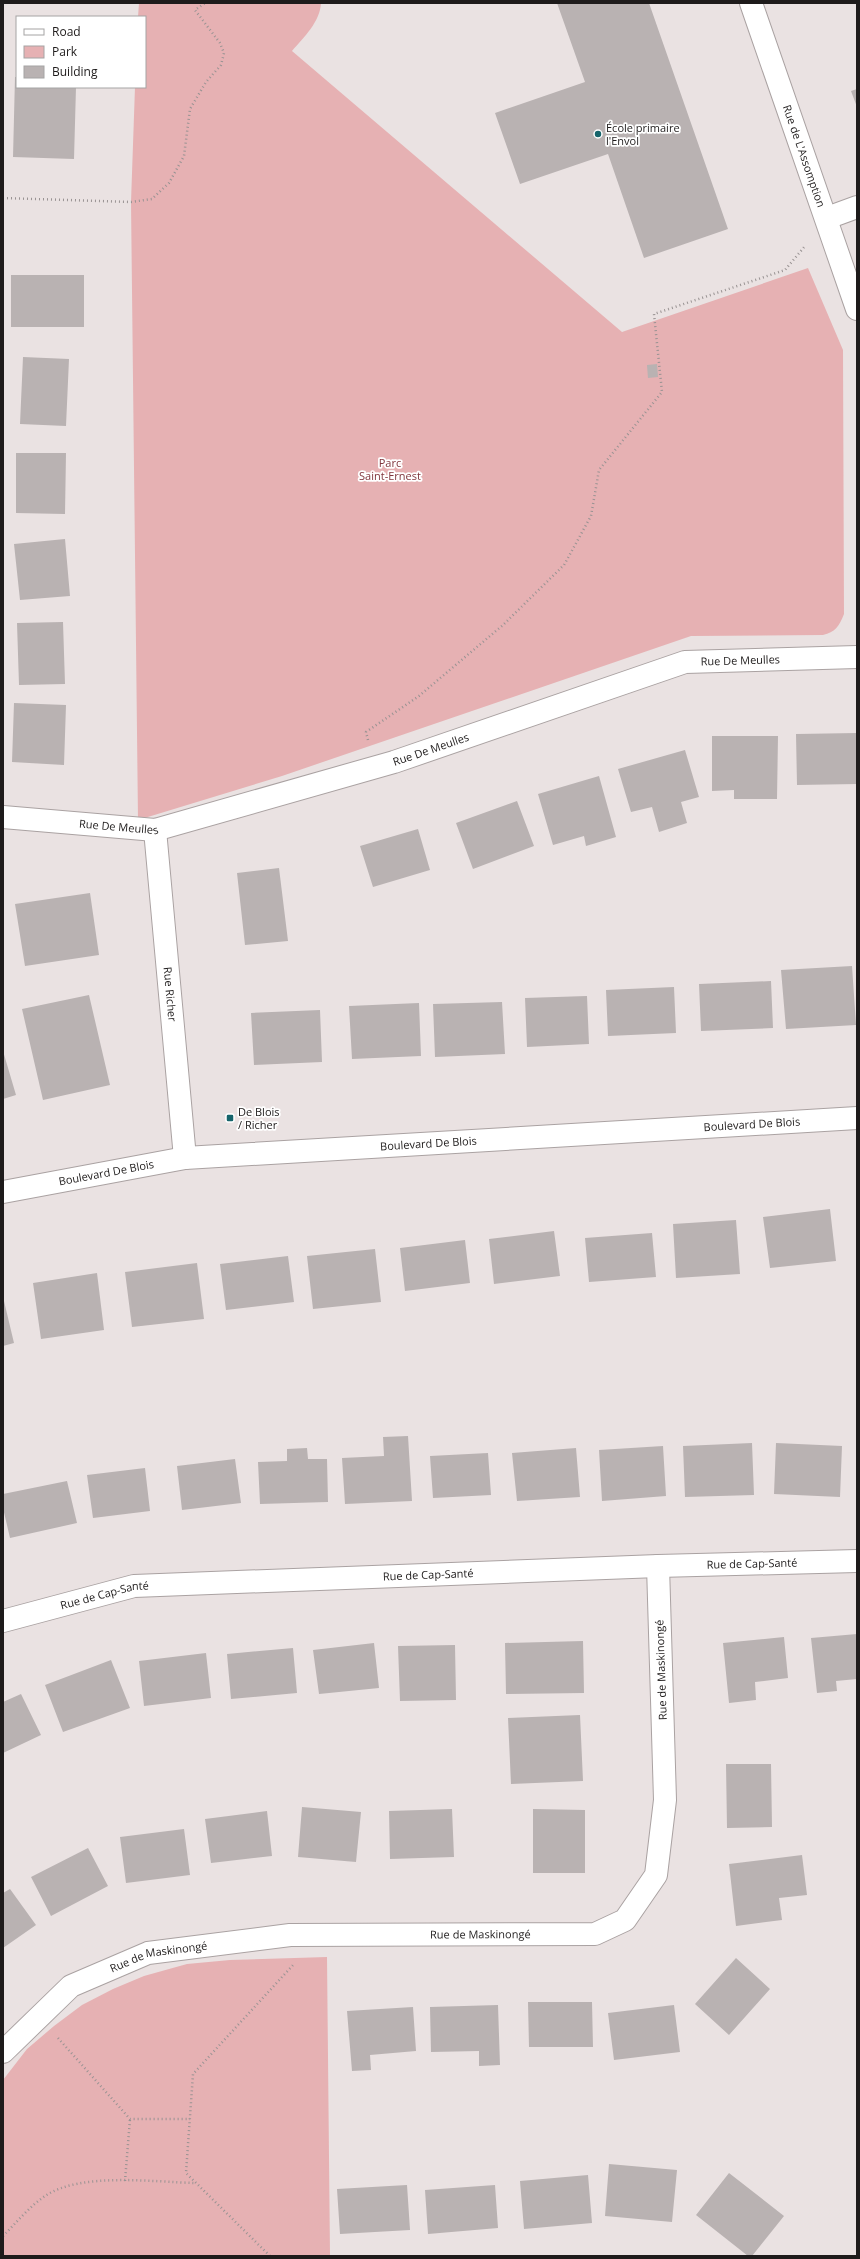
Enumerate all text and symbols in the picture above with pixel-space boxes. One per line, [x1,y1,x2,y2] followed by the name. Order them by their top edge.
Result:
[16,16,146,88] legend
[52,23,81,40] text: Road
[52,43,78,60] text: Park
[52,63,98,80] text: Building
[780,103,829,209] street label: Rue de L'Assomption
[606,120,680,148] place label: École primaire l'Envol
[593,129,603,139] marker: École primaire l'Envol
[359,455,421,483] park label: Parc Saint-Ernest
[700,651,780,669] street label: Rue De Meulles
[391,729,471,769] street label: Rue De Meulles
[78,816,160,837] street label: Rue De Meulles
[161,966,181,1023] street label: Rue Richer
[238,1104,280,1132] place label: De Blois / Richer
[225,1113,235,1123] marker: De Blois / Richer
[703,1113,801,1134] street label: Boulevard De Blois
[380,1133,477,1153] street label: Boulevard De Blois
[57,1156,155,1188] street label: Boulevard De Blois
[706,1555,798,1572] street label: Rue de Cap-Santé
[383,1565,474,1583] street label: Rue de Cap-Santé
[59,1577,149,1612] street label: Rue de Cap-Santé
[651,1620,670,1720] street label: Rue de Maskinongé
[430,1926,531,1942] street label: Rue de Maskinongé
[107,1938,208,1976] street label: Rue de Maskinongé

